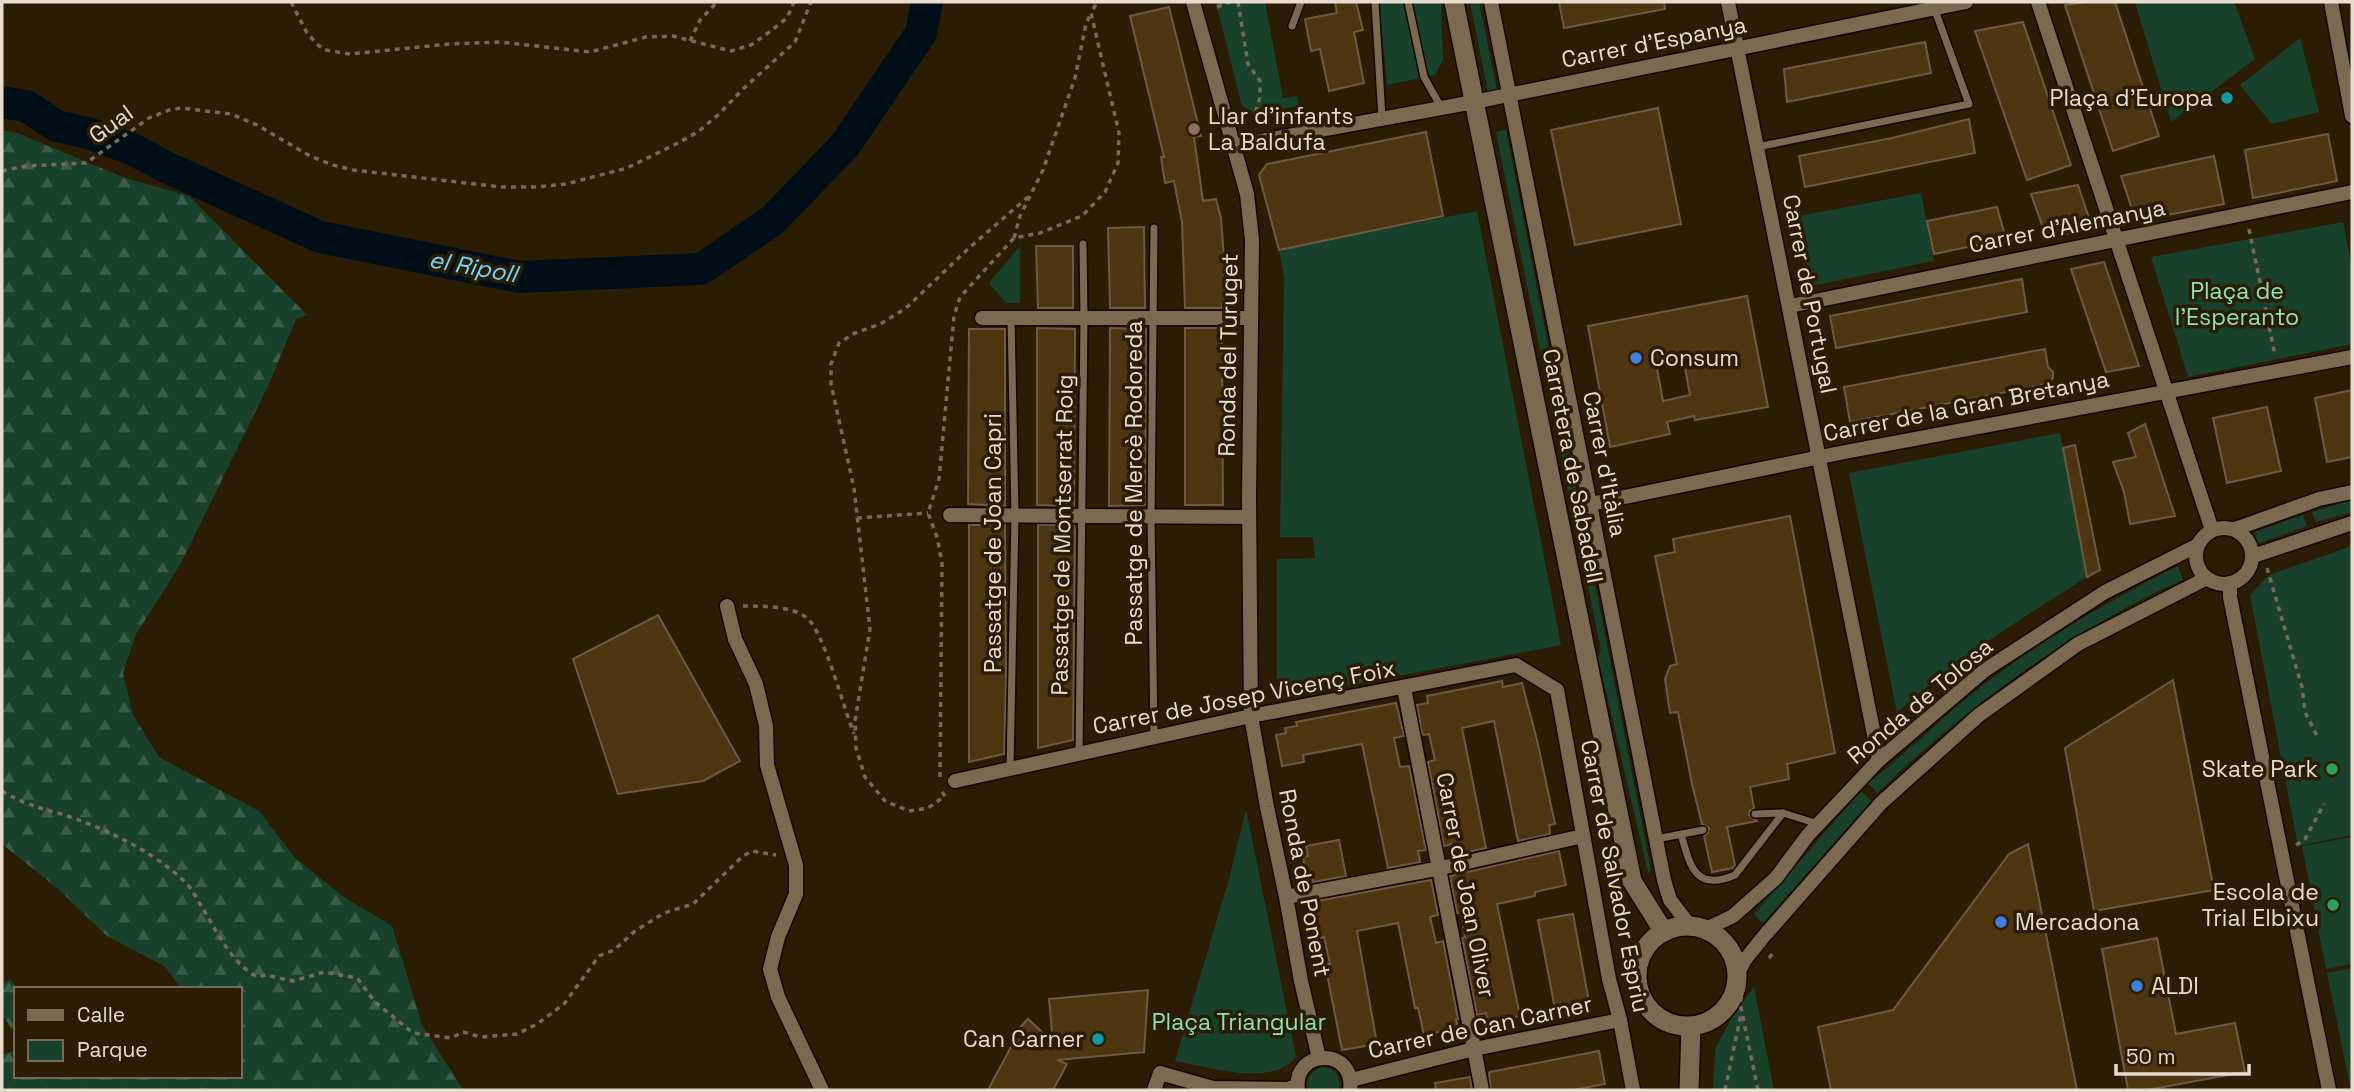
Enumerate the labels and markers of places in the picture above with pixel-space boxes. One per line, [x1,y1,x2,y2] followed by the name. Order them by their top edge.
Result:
[2050,83,2213,113] place label: Plaça d'Europa
[2219,90,2235,106] marker: Plaça d'Europa
[1208,101,1354,157] place label: Llar d'infants La Baldufa
[1186,121,1202,137] marker: Llar d'infants La Baldufa
[1650,343,1739,373] place label: Consum
[1628,350,1644,366] marker: Consum
[2202,754,2318,784] place label: Skate Park
[2324,761,2340,777] marker: Skate Park
[2201,877,2319,933] place label: Escola de Trial Elbixu
[2325,897,2341,913] marker: Escola de Trial Elbixu
[2015,907,2140,937] place label: Mercadona
[1993,914,2009,930] marker: Mercadona
[2151,971,2199,1001] place label: ALDI
[2129,978,2145,994] marker: ALDI
[963,1024,1084,1054] place label: Can Carner
[1090,1031,1106,1047] marker: Can Carner

